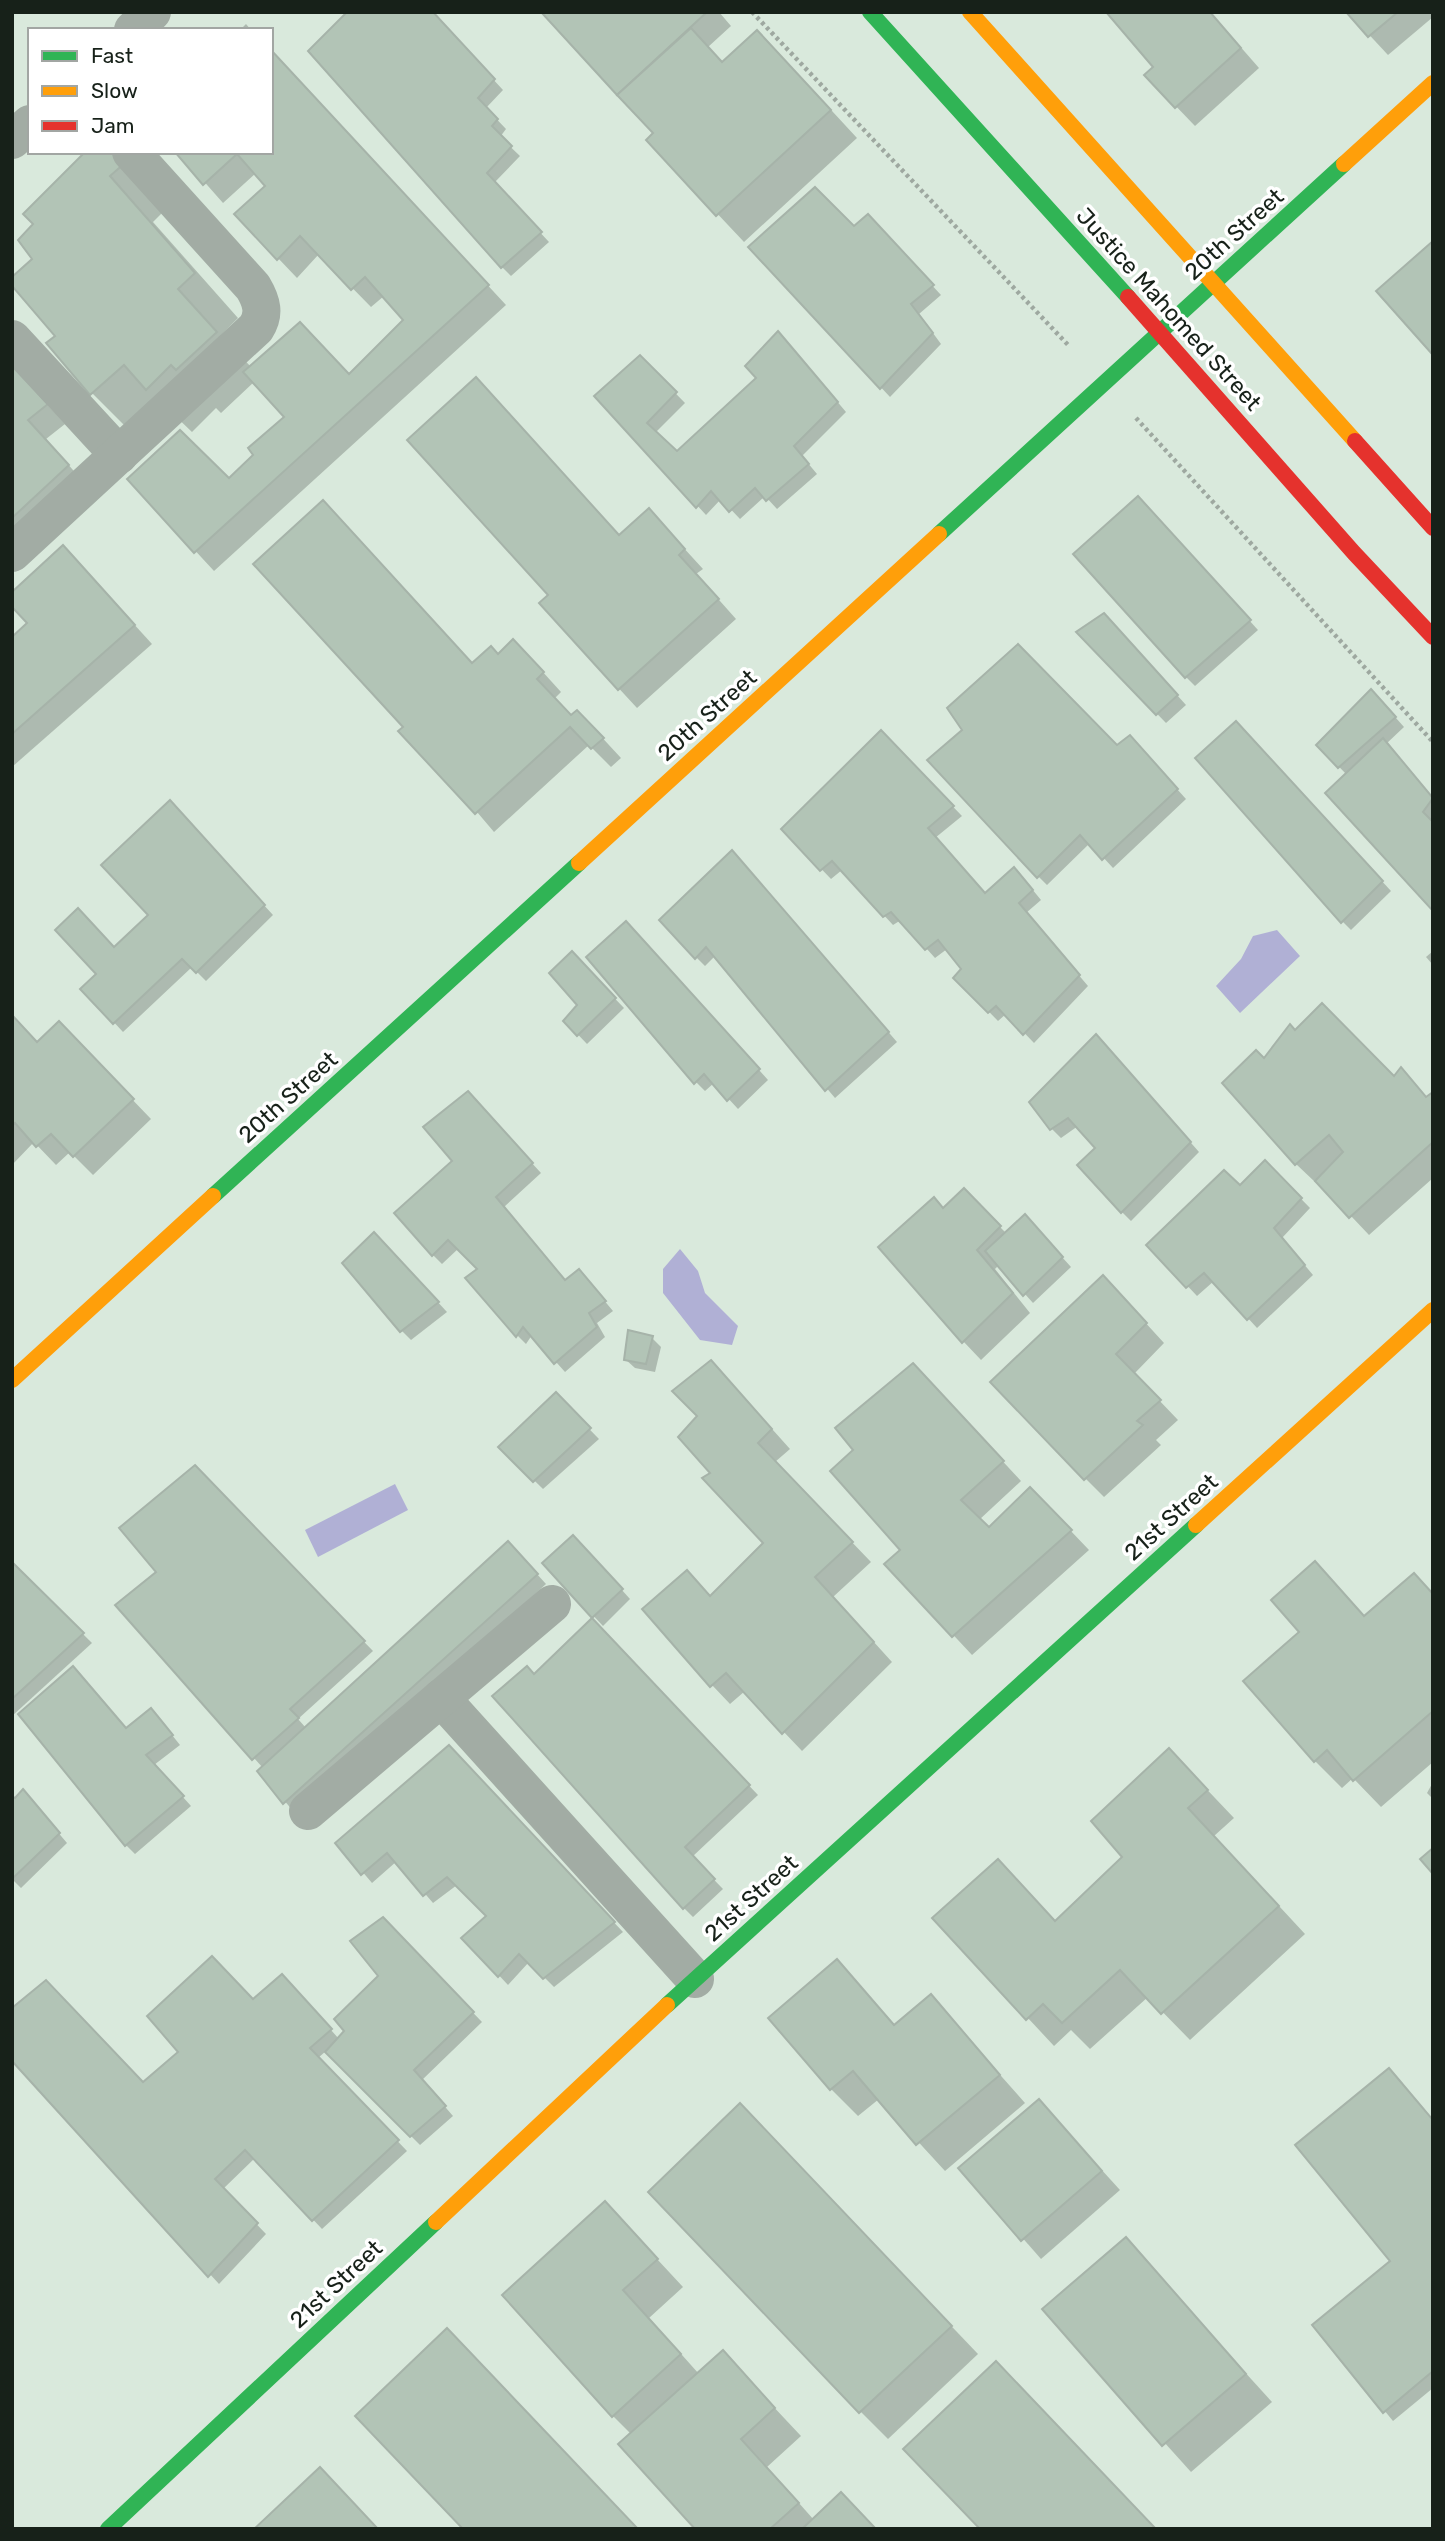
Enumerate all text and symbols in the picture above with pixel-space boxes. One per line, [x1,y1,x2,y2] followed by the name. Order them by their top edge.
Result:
[28,28,273,154] legend
[91,43,133,68] text: Fast
[91,78,138,103] text: Slow
[91,113,135,138] text: Jam
[1179,182,1289,286] street label: 20th Street
[1071,202,1267,416] street label: Justice Mahomed Street
[652,663,762,767] street label: 20th Street
[233,1045,343,1149] street label: 20th Street
[1118,1468,1224,1566] street label: 21st Street
[698,1849,804,1947] street label: 21st Street
[284,2234,388,2334] street label: 21st Street

